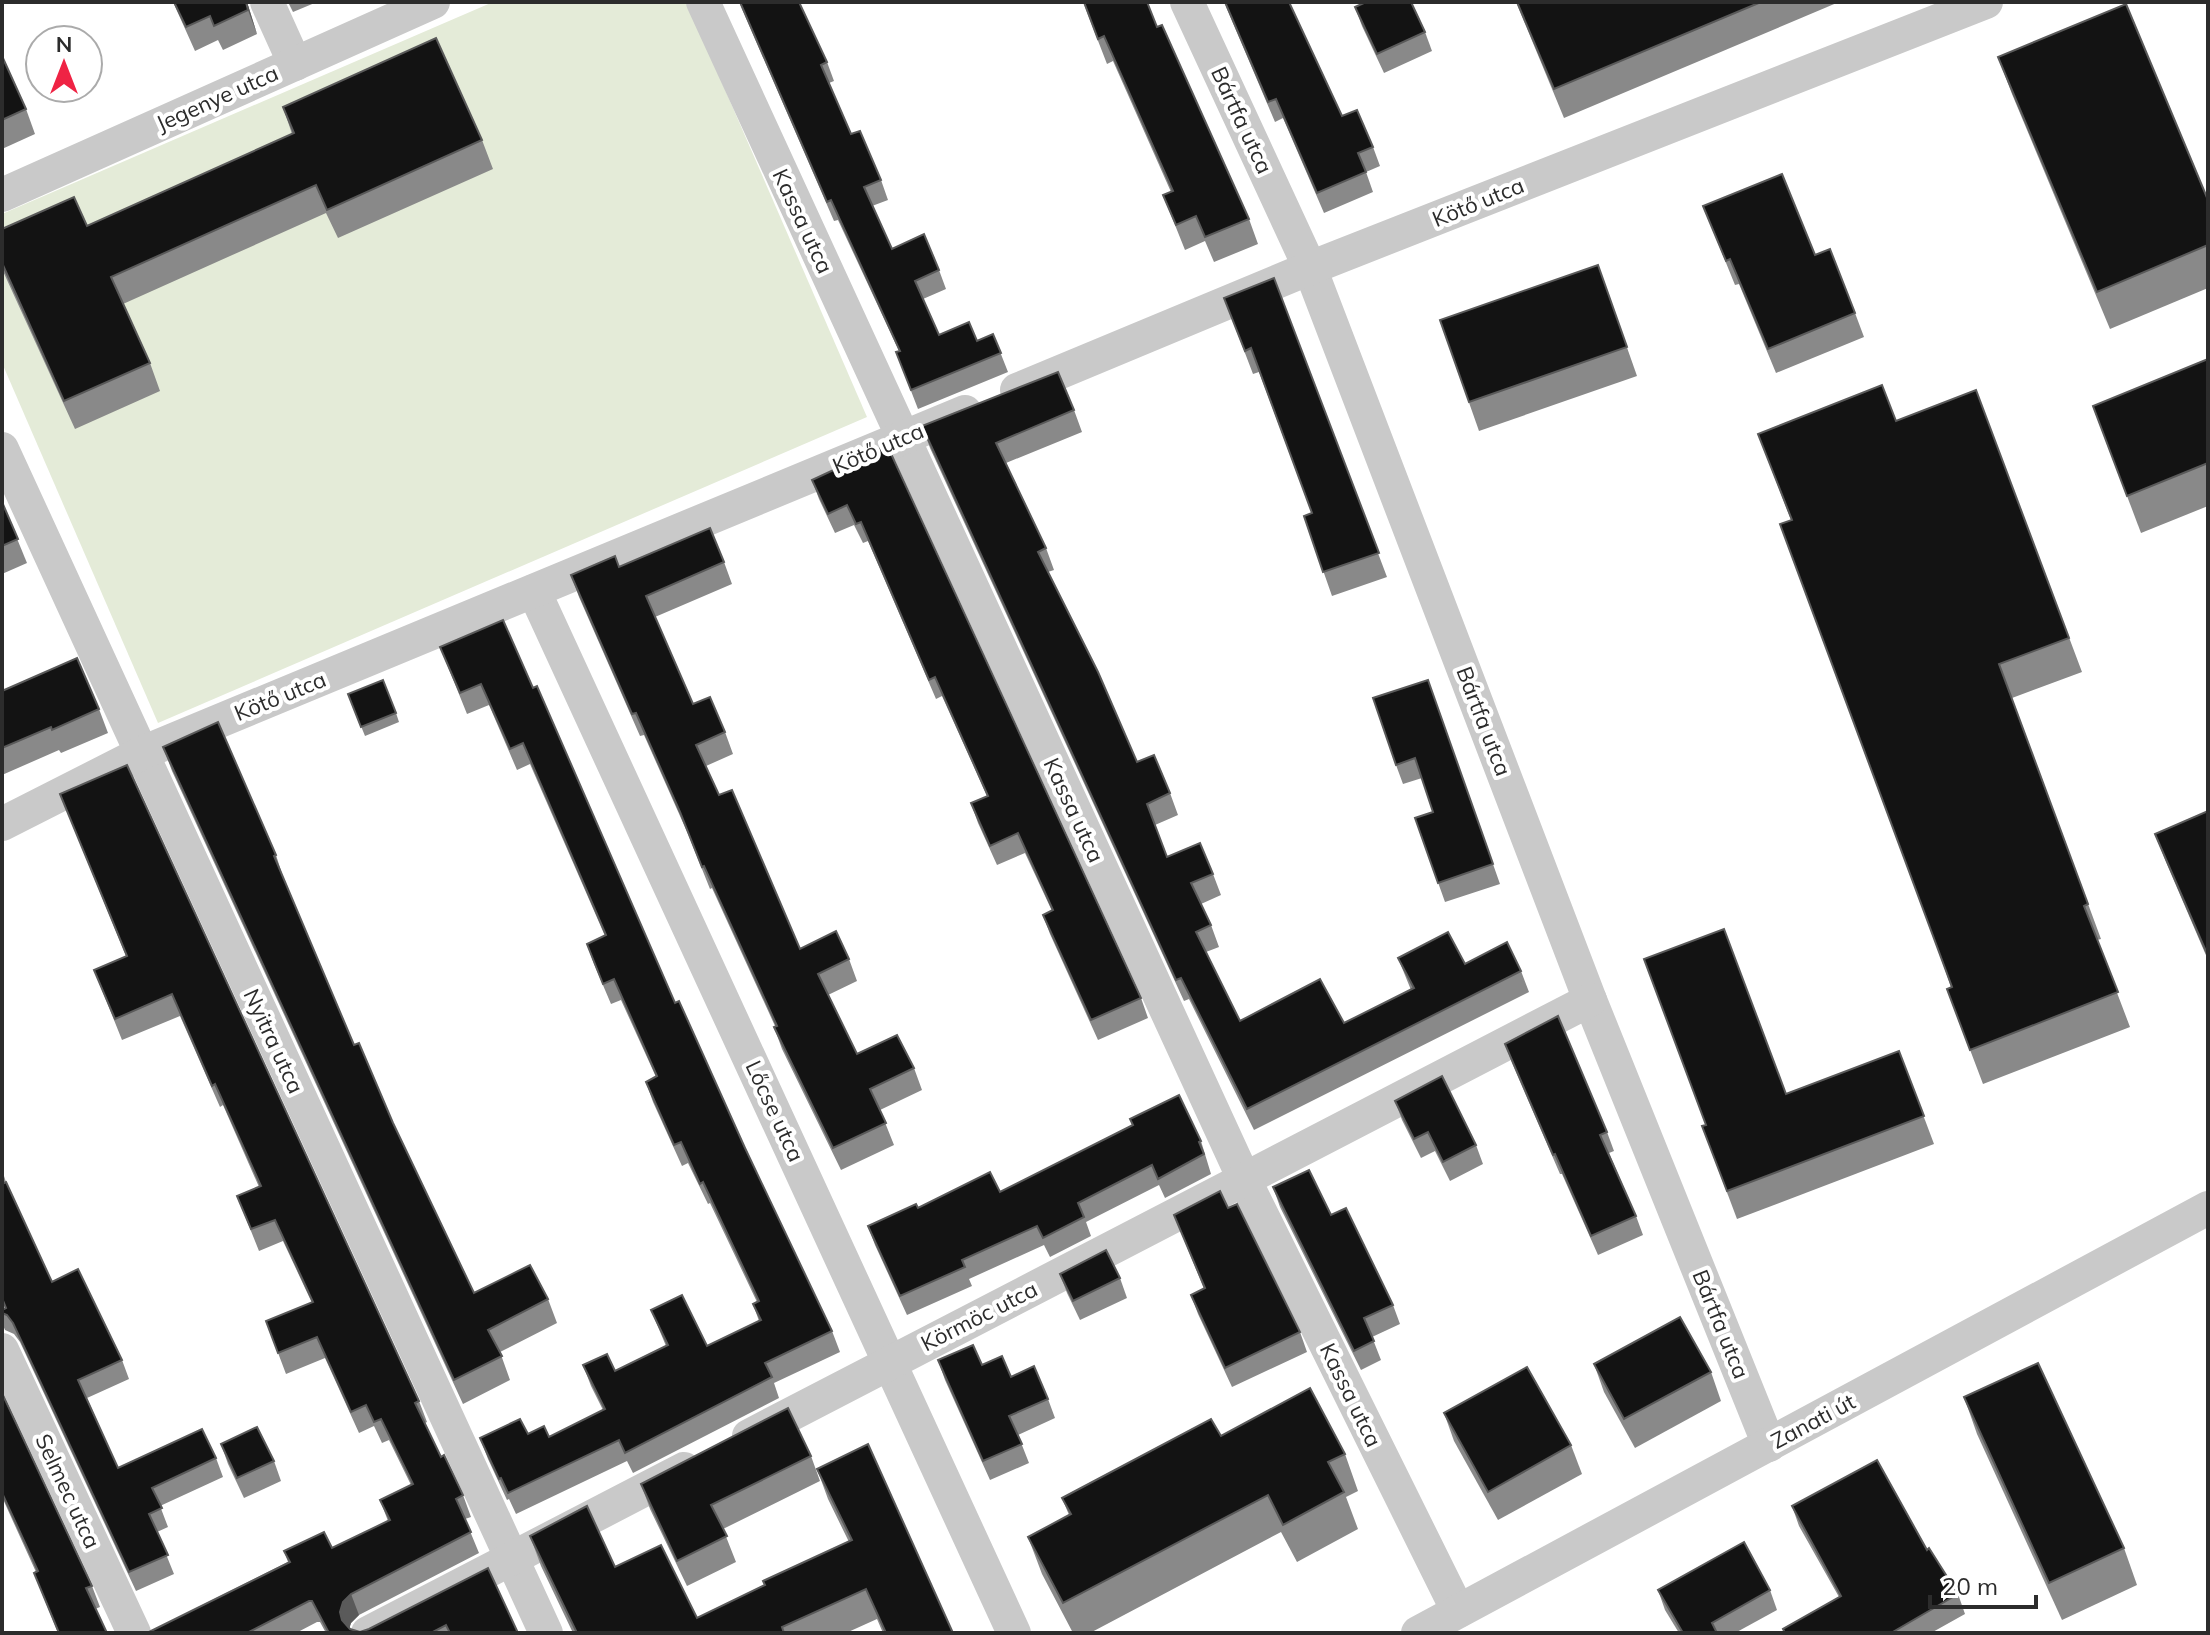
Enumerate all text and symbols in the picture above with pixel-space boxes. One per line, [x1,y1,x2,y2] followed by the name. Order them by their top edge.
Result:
[24,24,104,104] north arrow
[56,30,72,58] text: N
[152,59,282,137] street label: Jegenye utca
[1205,62,1279,178] street label: Bártfa utca
[767,164,839,278] street label: Kassa utca
[1428,171,1528,233] street label: Kötő utca
[828,416,928,480] street label: Kötő utca
[1450,662,1518,780] street label: Bártfa utca
[230,665,330,727] street label: Kötő utca
[1038,753,1110,867] street label: Kassa utca
[238,984,310,1098] street label: Nyitra utca
[739,1056,811,1166] street label: Lőcse utca
[1686,1265,1756,1383] street label: Bártfa utca
[916,1275,1042,1357] street label: Körmöc utca
[1314,1338,1388,1452] street label: Kassa utca
[1766,1387,1860,1455] street label: Zanati út
[29,1429,107,1553] street label: Selmec utca
[1930,1559,2036,1609] scale bar
[1942,1571,1998,1601] text: 20 m

